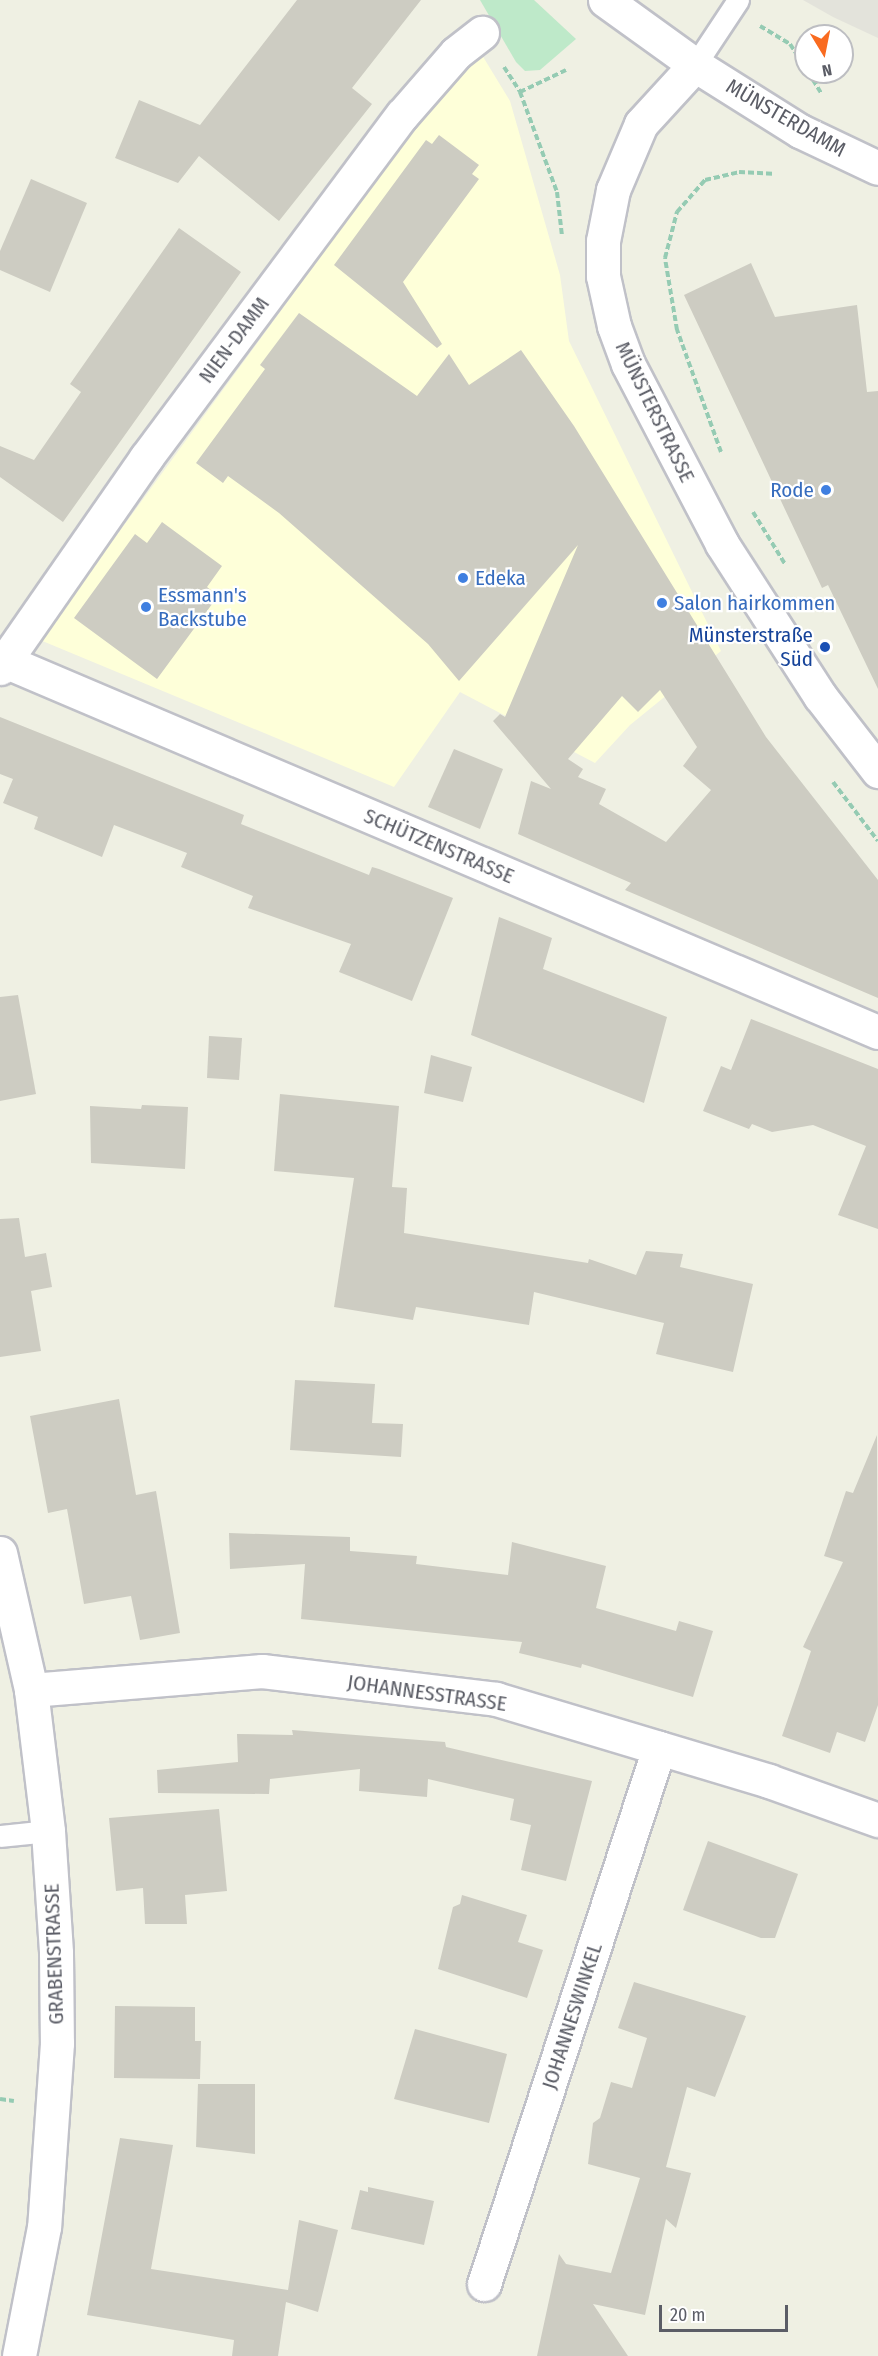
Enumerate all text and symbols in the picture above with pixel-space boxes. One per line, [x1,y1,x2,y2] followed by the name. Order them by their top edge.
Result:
[794,24,854,84] north arrow
[820,60,833,80] text: N
[722,74,850,162] street label: MÜNSTERDAMM
[193,292,275,388] street label: NIEN-DAMM
[610,338,700,486] street label: MÜNSTERSTRASSE
[770,477,814,503] place label: Rode
[819,483,833,497] marker: Rode
[475,565,526,591] place label: Edeka
[456,571,470,585] marker: Edeka
[158,582,247,632] place label: Essmann's Backstube
[674,590,835,616] place label: Salon hairkommen
[655,596,669,610] marker: Salon hairkommen
[139,600,153,614] marker: Essmann's Backstube
[689,622,813,672] place label: Münsterstraße Süd
[818,640,832,654] marker: Münsterstraße Süd
[360,803,518,889] street label: SCHÜTZENSTRASSE
[346,1669,508,1717] street label: JOHANNESSTRASSE
[39,1883,69,2025] street label: GRABENSTRASSE
[536,1940,608,2092] street label: JOHANNESWINKEL
[662,2293,791,2331] scale bar
[670,2304,705,2326] text: 20 m

